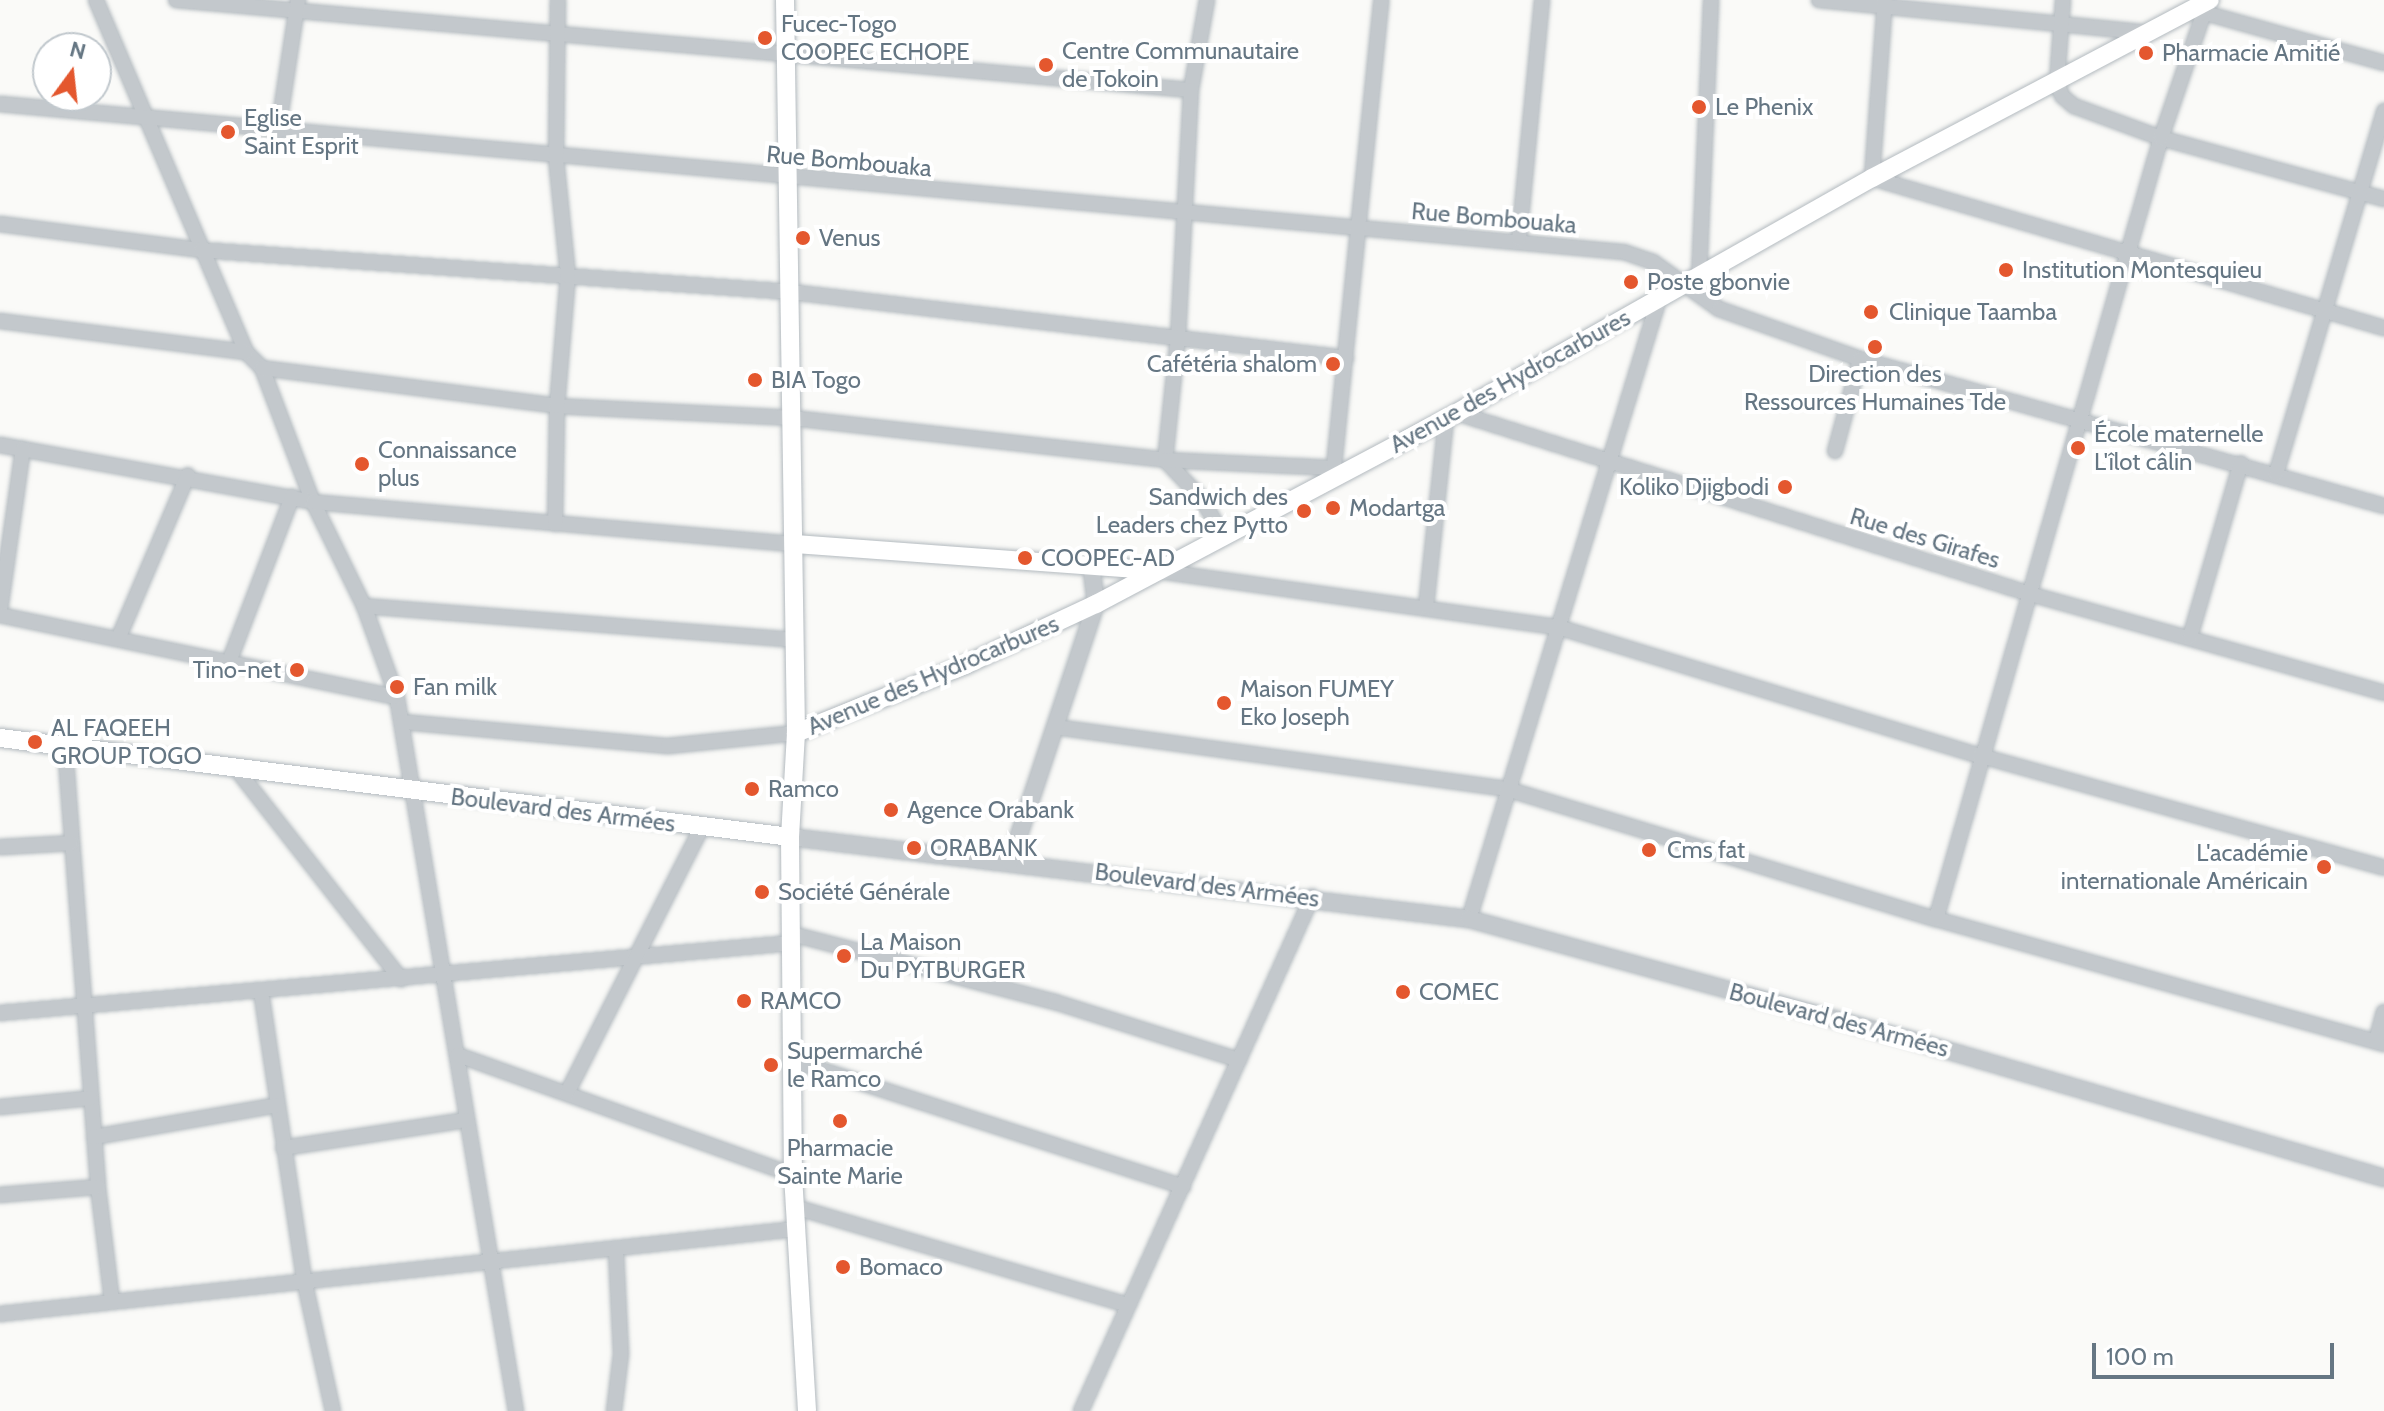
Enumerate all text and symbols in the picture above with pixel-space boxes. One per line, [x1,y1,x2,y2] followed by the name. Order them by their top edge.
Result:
[781,10,970,66] place label: Fucec-Togo COOPEC ECHOPE
[756,29,774,47] marker: Fucec-Togo COOPEC ECHOPE
[32,32,112,112] north arrow
[67,35,89,65] text: N
[1062,37,1299,93] place label: Centre Communautaire de Tokoin
[2162,39,2340,67] place label: Pharmacie Amitié
[2137,44,2155,62] marker: Pharmacie Amitié
[1037,56,1055,74] marker: Centre Communautaire de Tokoin
[1715,93,1813,121] place label: Le Phenix
[1690,98,1708,116] marker: Le Phenix
[244,104,359,160] place label: Eglise Saint Esprit
[219,123,237,141] marker: Eglise Saint Esprit
[765,139,933,183] street label: Rue Bombouaka
[1410,196,1578,240] street label: Rue Bombouaka
[819,224,880,252] place label: Venus
[794,229,812,247] marker: Venus
[2022,256,2262,284] place label: Institution Montesquieu
[1997,261,2015,279] marker: Institution Montesquieu
[1647,268,1790,296] place label: Poste gbonvie
[1622,273,1640,291] marker: Poste gbonvie
[1889,298,2057,326] place label: Clinique Taamba
[1860,301,1882,323] marker: Clinique Taamba
[1385,303,1635,459] street label: Avenue des Hydrocarbures
[1866,338,1884,356] marker: Direction des Ressources Humaines Tde
[1147,350,1317,378] place label: Cafétéria shalom
[1324,355,1342,373] marker: Cafétéria shalom
[1744,360,2006,416] place label: Direction des Ressources Humaines Tde
[771,366,861,394] place label: BIA Togo
[746,371,764,389] marker: BIA Togo
[2094,420,2263,476] place label: École maternelle L'îlot câlin
[378,436,517,492] place label: Connaissance plus
[2069,439,2087,457] marker: École maternelle L'îlot câlin
[353,455,371,473] marker: Connaissance plus
[1619,473,1769,501] place label: Koliko Djigbodi
[1776,478,1794,496] marker: Koliko Djigbodi
[1096,483,1288,539] place label: Sandwich des Leaders chez Pytto
[1349,494,1445,522] place label: Modartga
[1324,499,1342,517] marker: Modartga
[1295,502,1313,520] marker: Sandwich des Leaders chez Pytto
[1847,502,2003,574] street label: Rue des Girafes
[1041,544,1175,572] place label: COOPEC-AD
[1016,549,1034,567] marker: COOPEC-AD
[803,609,1063,741] street label: Avenue des Hydrocarbures
[193,656,281,684] place label: Tino-net
[288,661,306,679] marker: Tino-net
[413,673,497,701] place label: Fan milk
[1240,675,1394,731] place label: Maison FUMEY Eko Joseph
[388,678,406,696] marker: Fan milk
[1215,694,1233,712] marker: Maison FUMEY Eko Joseph
[51,714,202,770] place label: AL FAQEEH GROUP TOGO
[26,733,44,751] marker: AL FAQEEH GROUP TOGO
[768,775,839,803] place label: Ramco
[743,780,761,798] marker: Ramco
[449,782,677,838] street label: Boulevard des Armées
[907,796,1074,824] place label: Agence Orabank
[882,801,900,819] marker: Agence Orabank
[930,834,1037,862] place label: ORABANK
[1667,836,1745,864] place label: Cms fat
[905,839,923,857] marker: ORABANK
[1638,839,1660,861] marker: Cms fat
[2061,839,2308,895] place label: L'académie internationale Américain
[1093,857,1321,913] street label: Boulevard des Armées
[2315,858,2333,876] marker: L'académie internationale Américain
[778,878,950,906] place label: Société Générale
[753,883,771,901] marker: Société Générale
[860,928,1025,984] place label: La Maison Du PYTBURGER
[835,947,853,965] marker: La Maison Du PYTBURGER
[1726,977,1952,1063] street label: Boulevard des Armées
[1419,978,1499,1006] place label: COMEC
[1394,983,1412,1001] marker: COMEC
[760,987,842,1015] place label: RAMCO
[735,992,753,1010] marker: RAMCO
[787,1037,923,1093] place label: Supermarché le Ramco
[762,1056,780,1074] marker: Supermarché le Ramco
[831,1112,849,1130] marker: Pharmacie Sainte Marie
[777,1134,903,1190] place label: Pharmacie Sainte Marie
[859,1253,943,1281] place label: Bomaco
[834,1258,852,1276] marker: Bomaco
[2096,1327,2338,1377] scale bar
[2106,1342,2174,1371] text: 100 m

